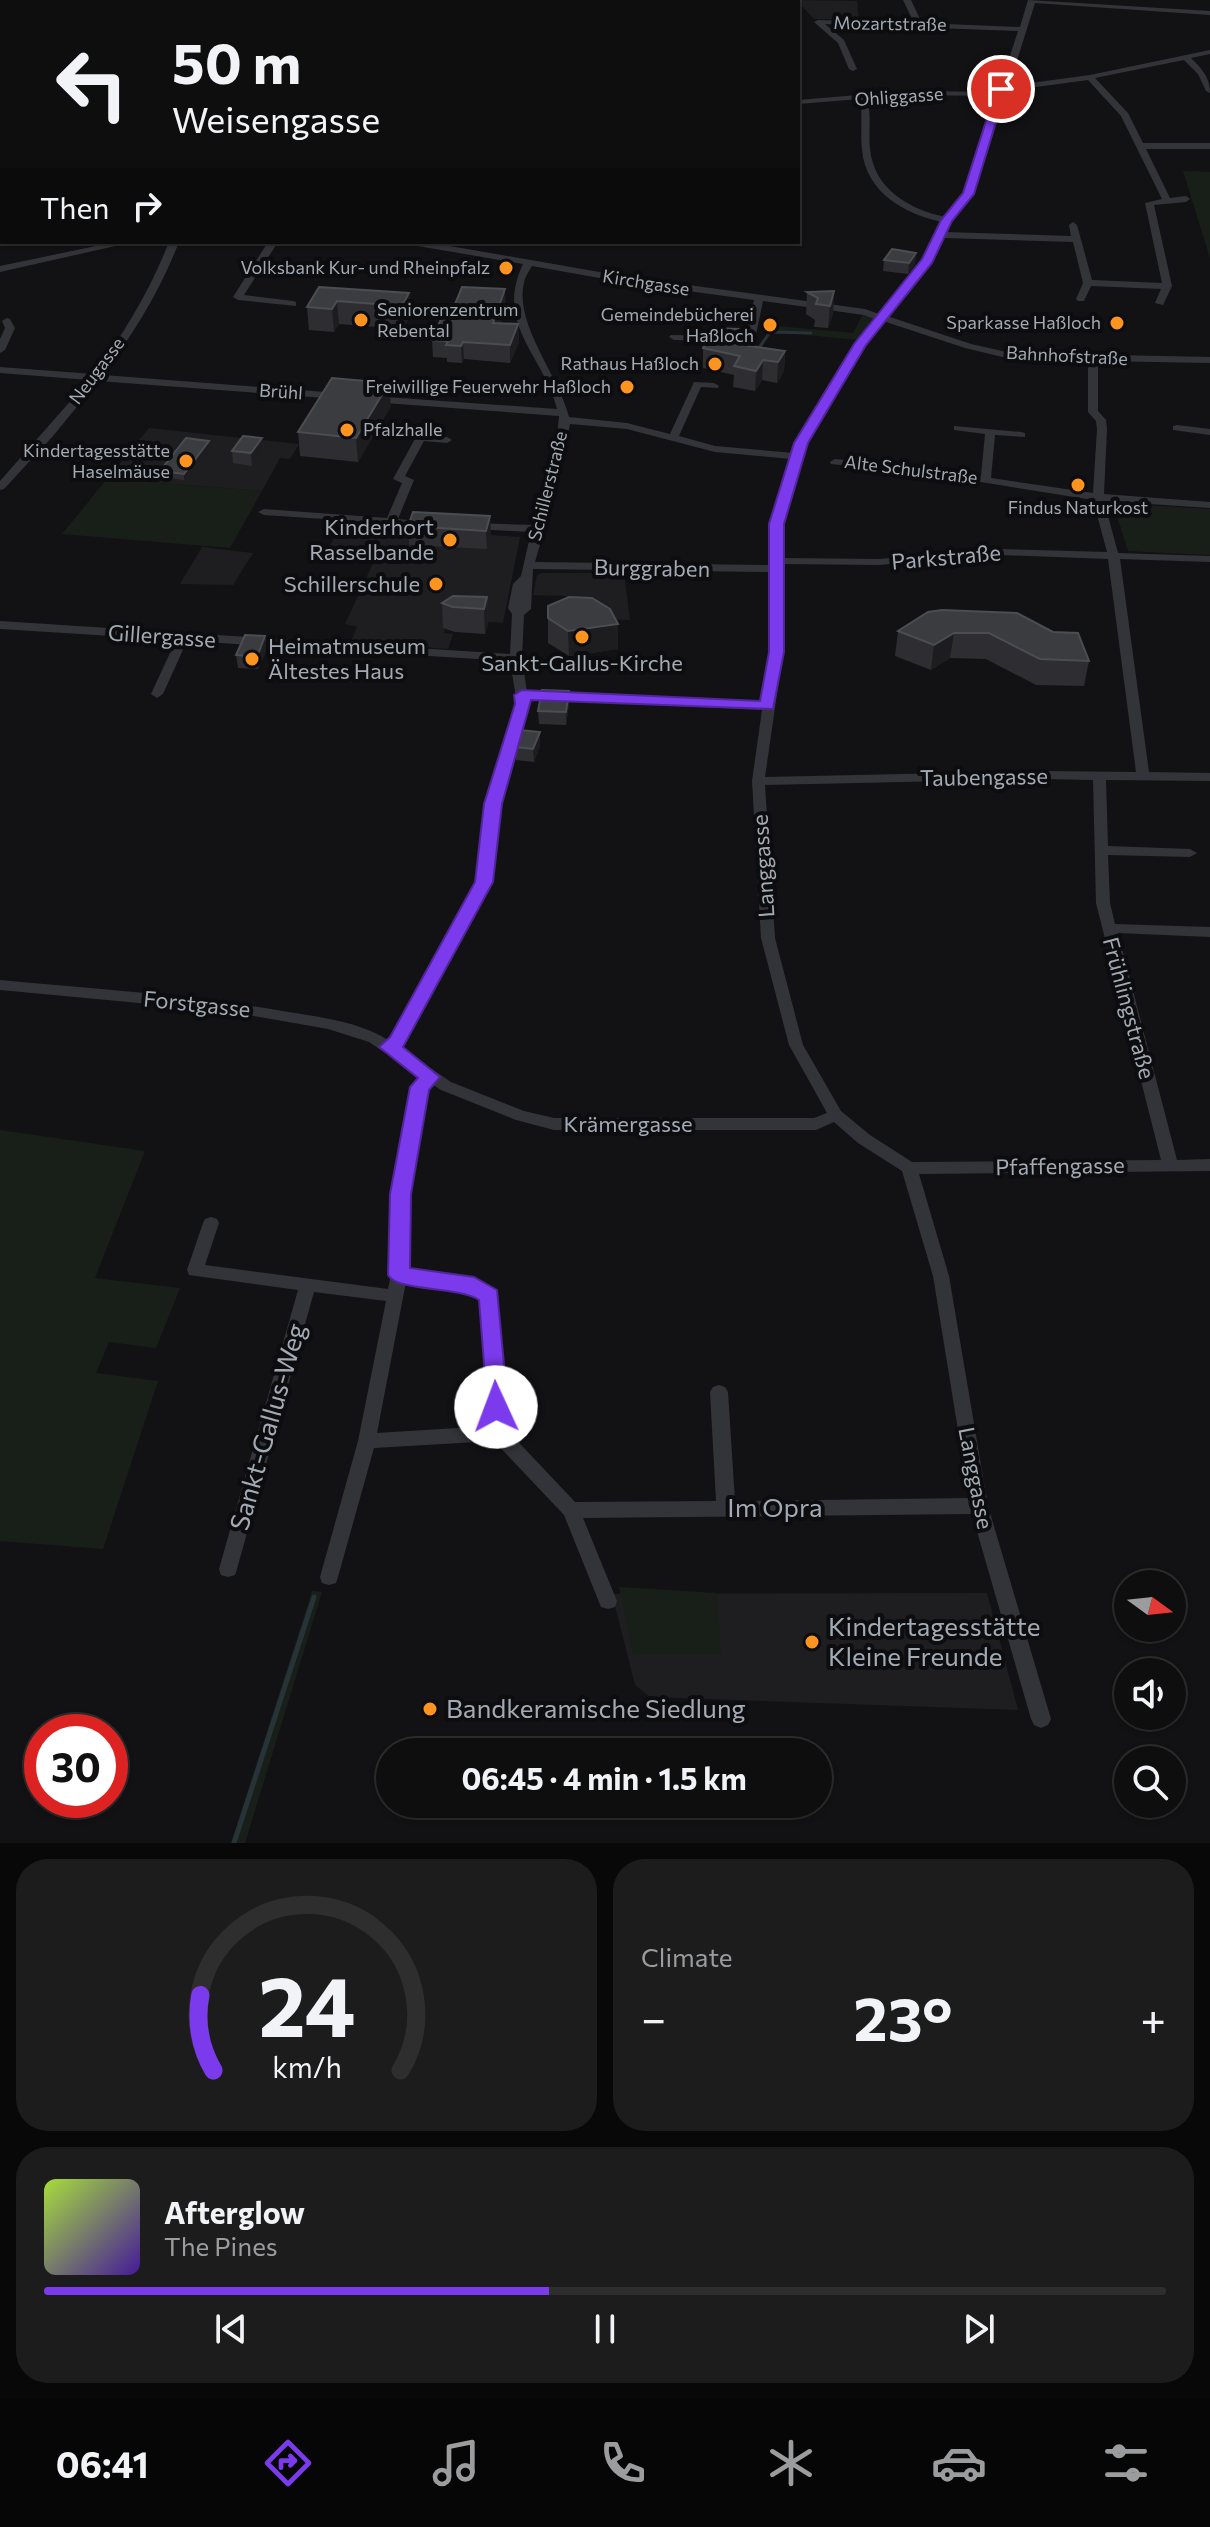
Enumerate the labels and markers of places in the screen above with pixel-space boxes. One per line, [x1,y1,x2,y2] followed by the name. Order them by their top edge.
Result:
[967,55,1035,123] pin
[241,256,490,278] place label: Volksbank Kur- und Rheinpfalz
[497,259,515,277] marker: Volksbank Kur- und Rheinpfalz
[377,298,519,341] place label: Seniorenzentrum Rebental
[601,303,754,346] place label: Gemeindebücherei Haßloch
[352,311,370,329] marker: Seniorenzentrum Rebental
[946,311,1101,333] place label: Sparkasse Haßloch
[1108,314,1126,332] marker: Sparkasse Haßloch
[761,316,779,334] marker: Gemeindebücherei Haßloch
[560,352,699,374] place label: Rathaus Haßloch
[706,355,724,373] marker: Rathaus Haßloch
[366,375,611,397] place label: Freiwillige Feuerwehr Haßloch
[618,378,636,396] marker: Freiwillige Feuerwehr Haßloch
[363,418,443,440] place label: Pfalzhalle
[338,421,356,439] marker: Pfalzhalle
[23,439,170,482] place label: Kindertagesstätte Haselmäuse
[177,452,195,470] marker: Kindertagesstätte Haselmäuse
[1069,476,1087,494] marker: Findus Naturkost
[1008,496,1148,518] place label: Findus Naturkost
[309,513,434,565] place label: Kinderhort Rasselbande
[441,531,459,549] marker: Kinderhort Rasselbande
[284,570,420,597] place label: Schillerschule
[427,575,445,593] marker: Schillerschule
[573,628,591,646] marker: Sankt-Gallus-Kirche
[268,632,426,684] place label: Heimatmuseum Ältestes Haus
[481,649,683,676] place label: Sankt-Gallus-Kirche
[243,650,261,668] marker: Heimatmuseum Ältestes Haus
[828,1610,1041,1671] place label: Kindertagesstätte Kleine Freunde
[803,1633,821,1651] marker: Kindertagesstätte Kleine Freunde
[446,1692,746,1723] place label: Bandkeramische Siedlung
[421,1700,439,1718] marker: Bandkeramische Siedlung

